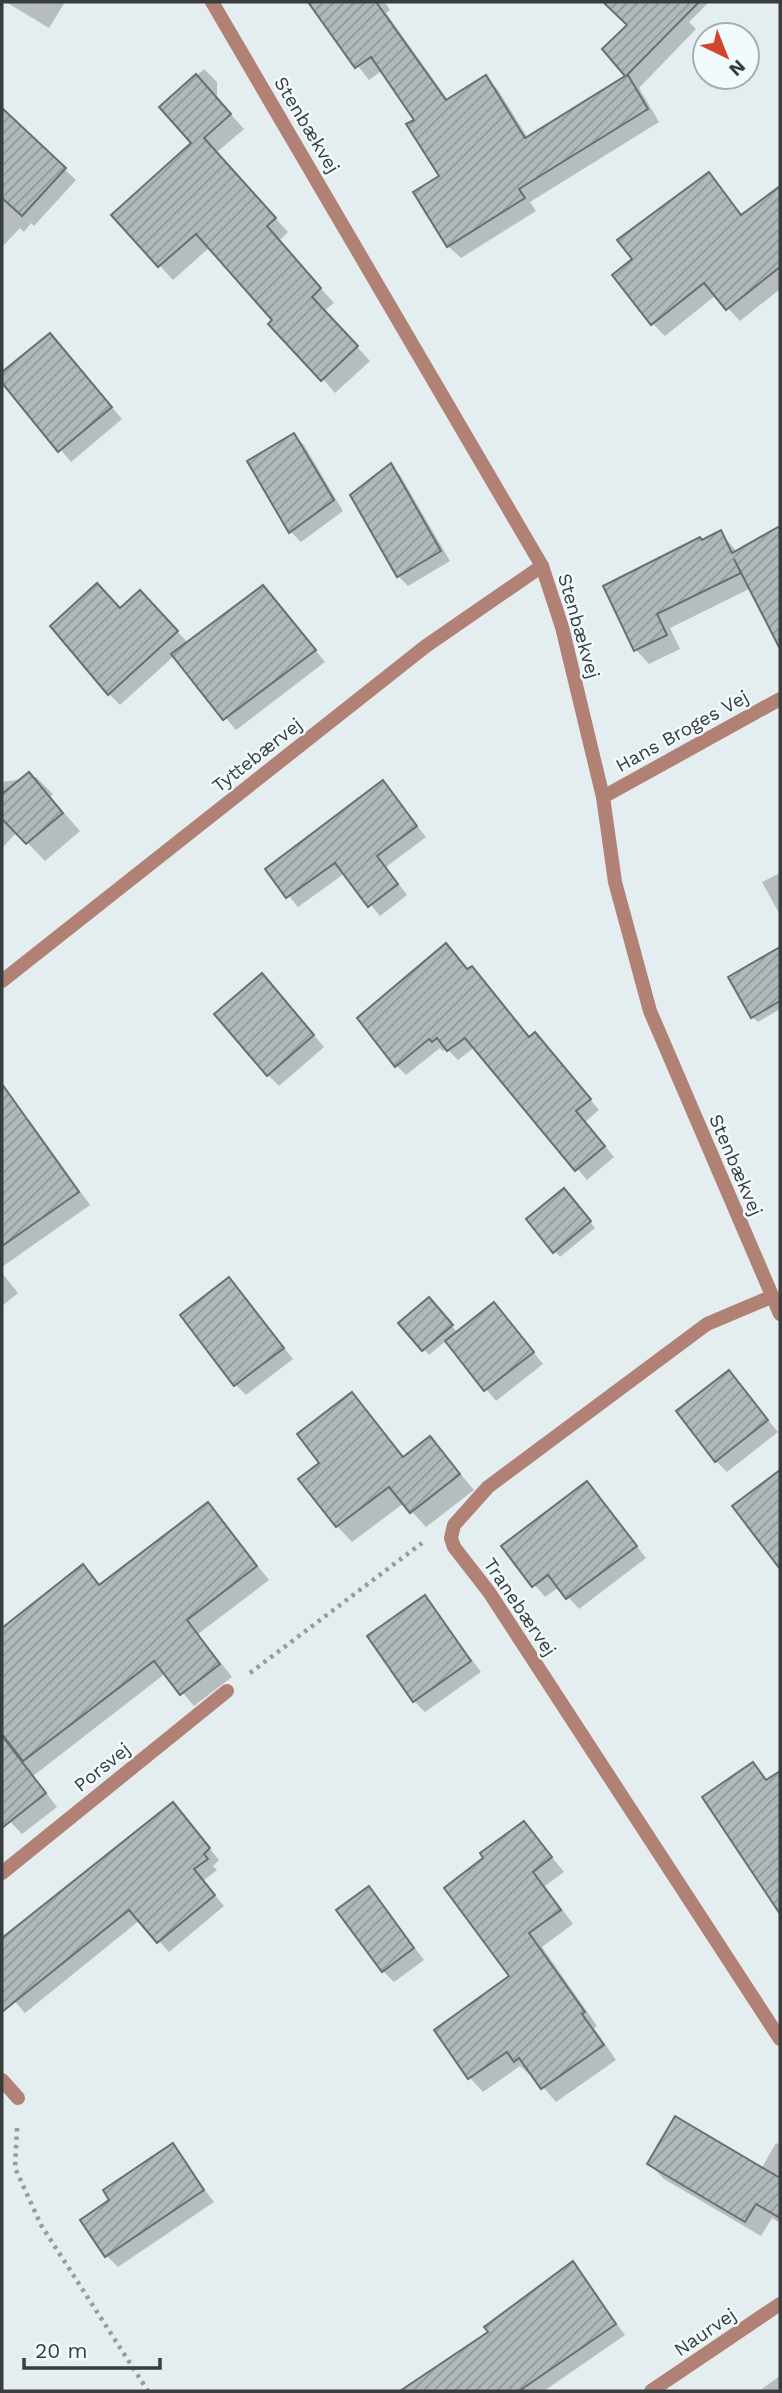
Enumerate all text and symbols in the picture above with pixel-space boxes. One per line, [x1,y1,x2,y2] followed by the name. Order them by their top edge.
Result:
[691,21,761,91] north arrow
[724,55,750,81] text: N
[269,73,345,177] street label: Stenbækvej
[553,571,605,681] street label: Stenbækvej
[611,685,753,777] street label: Hans Broges Vej
[207,713,307,797] street label: Tyttebærvej
[704,1111,768,1219] street label: Stenbækvej
[479,1553,561,1661] street label: Tranebærvej
[69,1737,135,1797] street label: Porsvej
[670,2303,740,2361] street label: Naurvej
[24,2326,161,2370] scale bar
[35,2338,87,2363] text: 20 m

